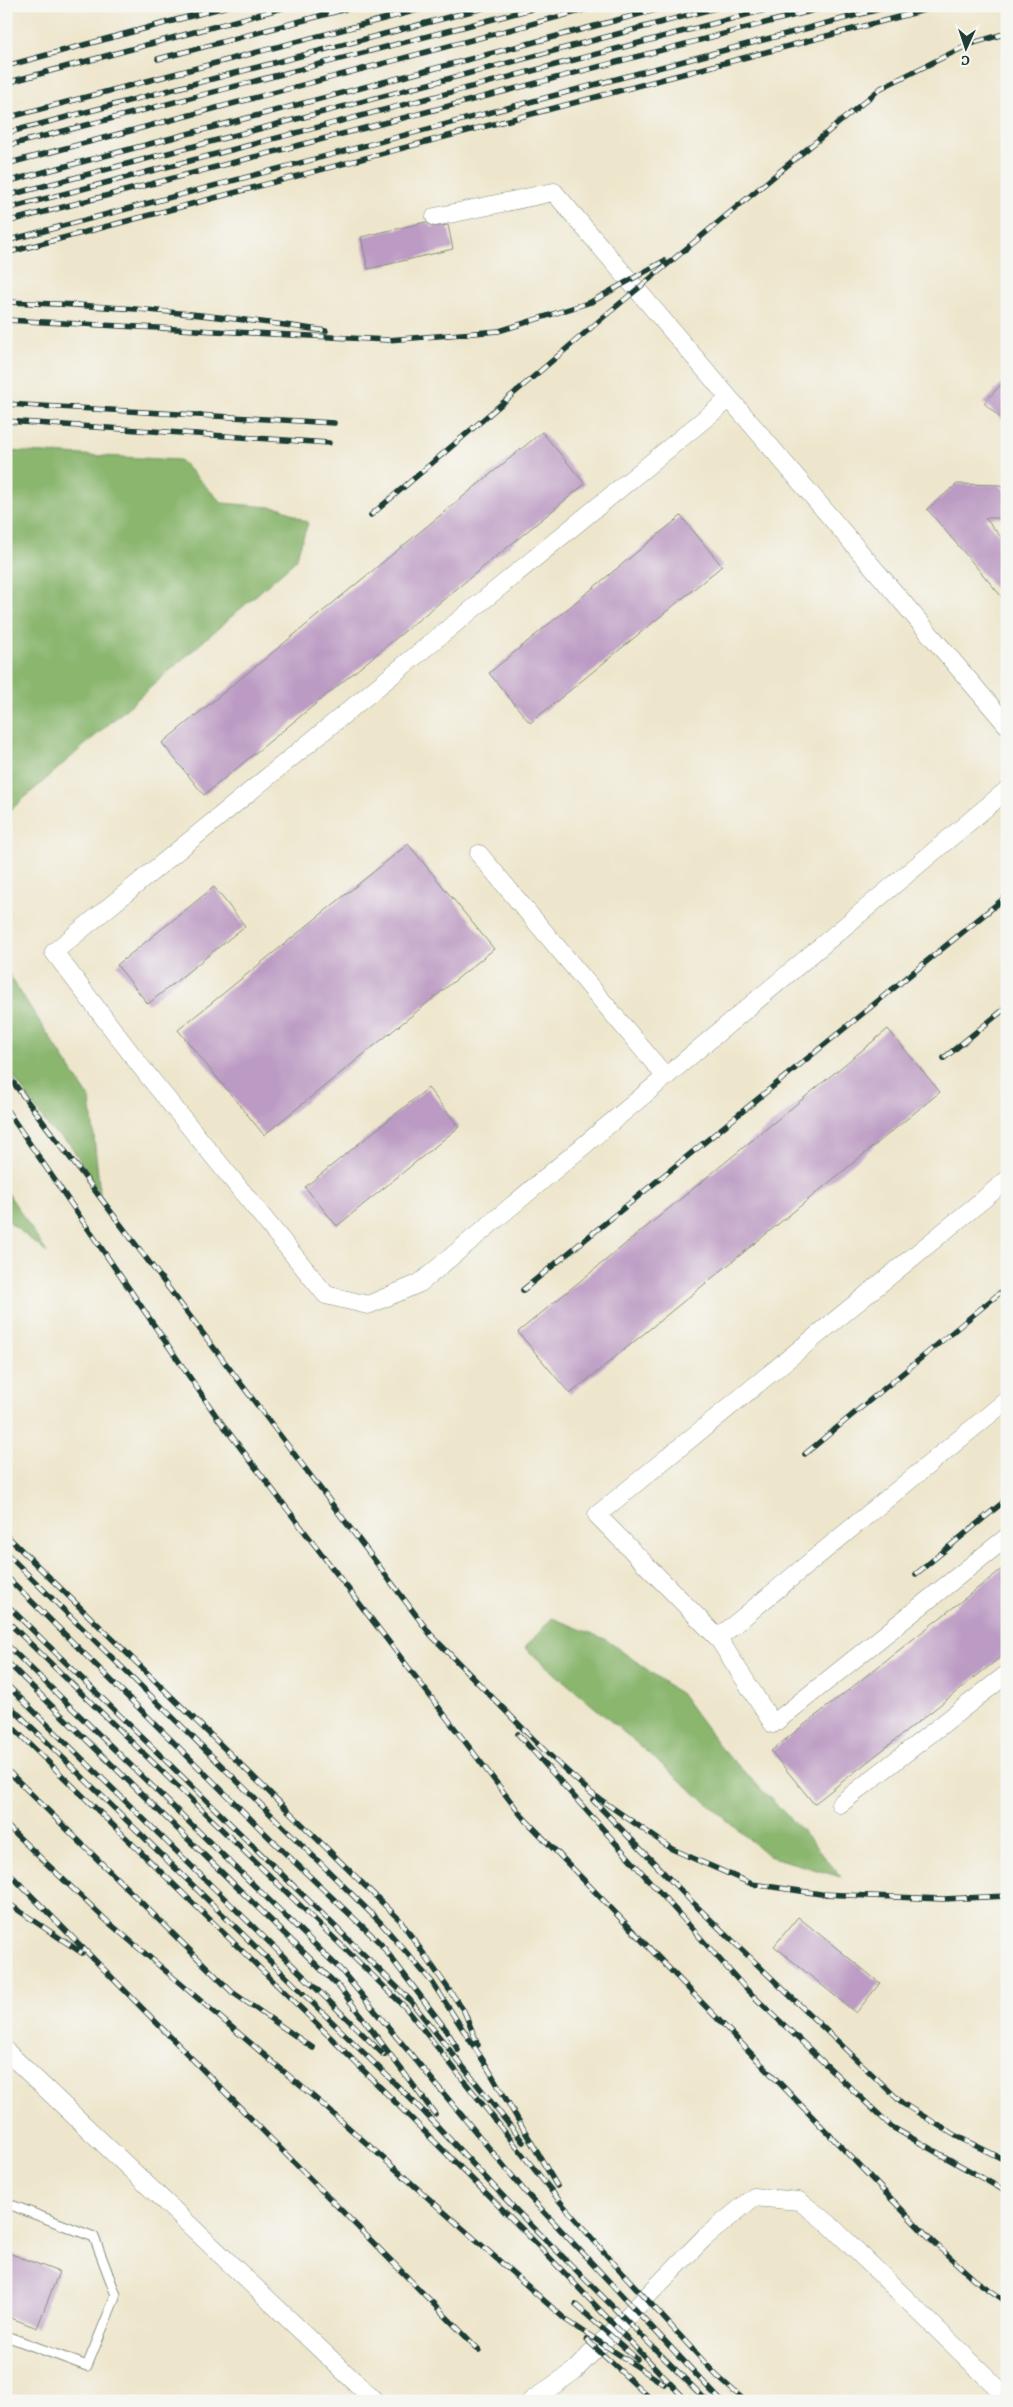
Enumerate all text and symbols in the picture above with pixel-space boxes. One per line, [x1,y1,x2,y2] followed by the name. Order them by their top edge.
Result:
[940,22,990,72] north arrow
[960,51,970,70] text: С

